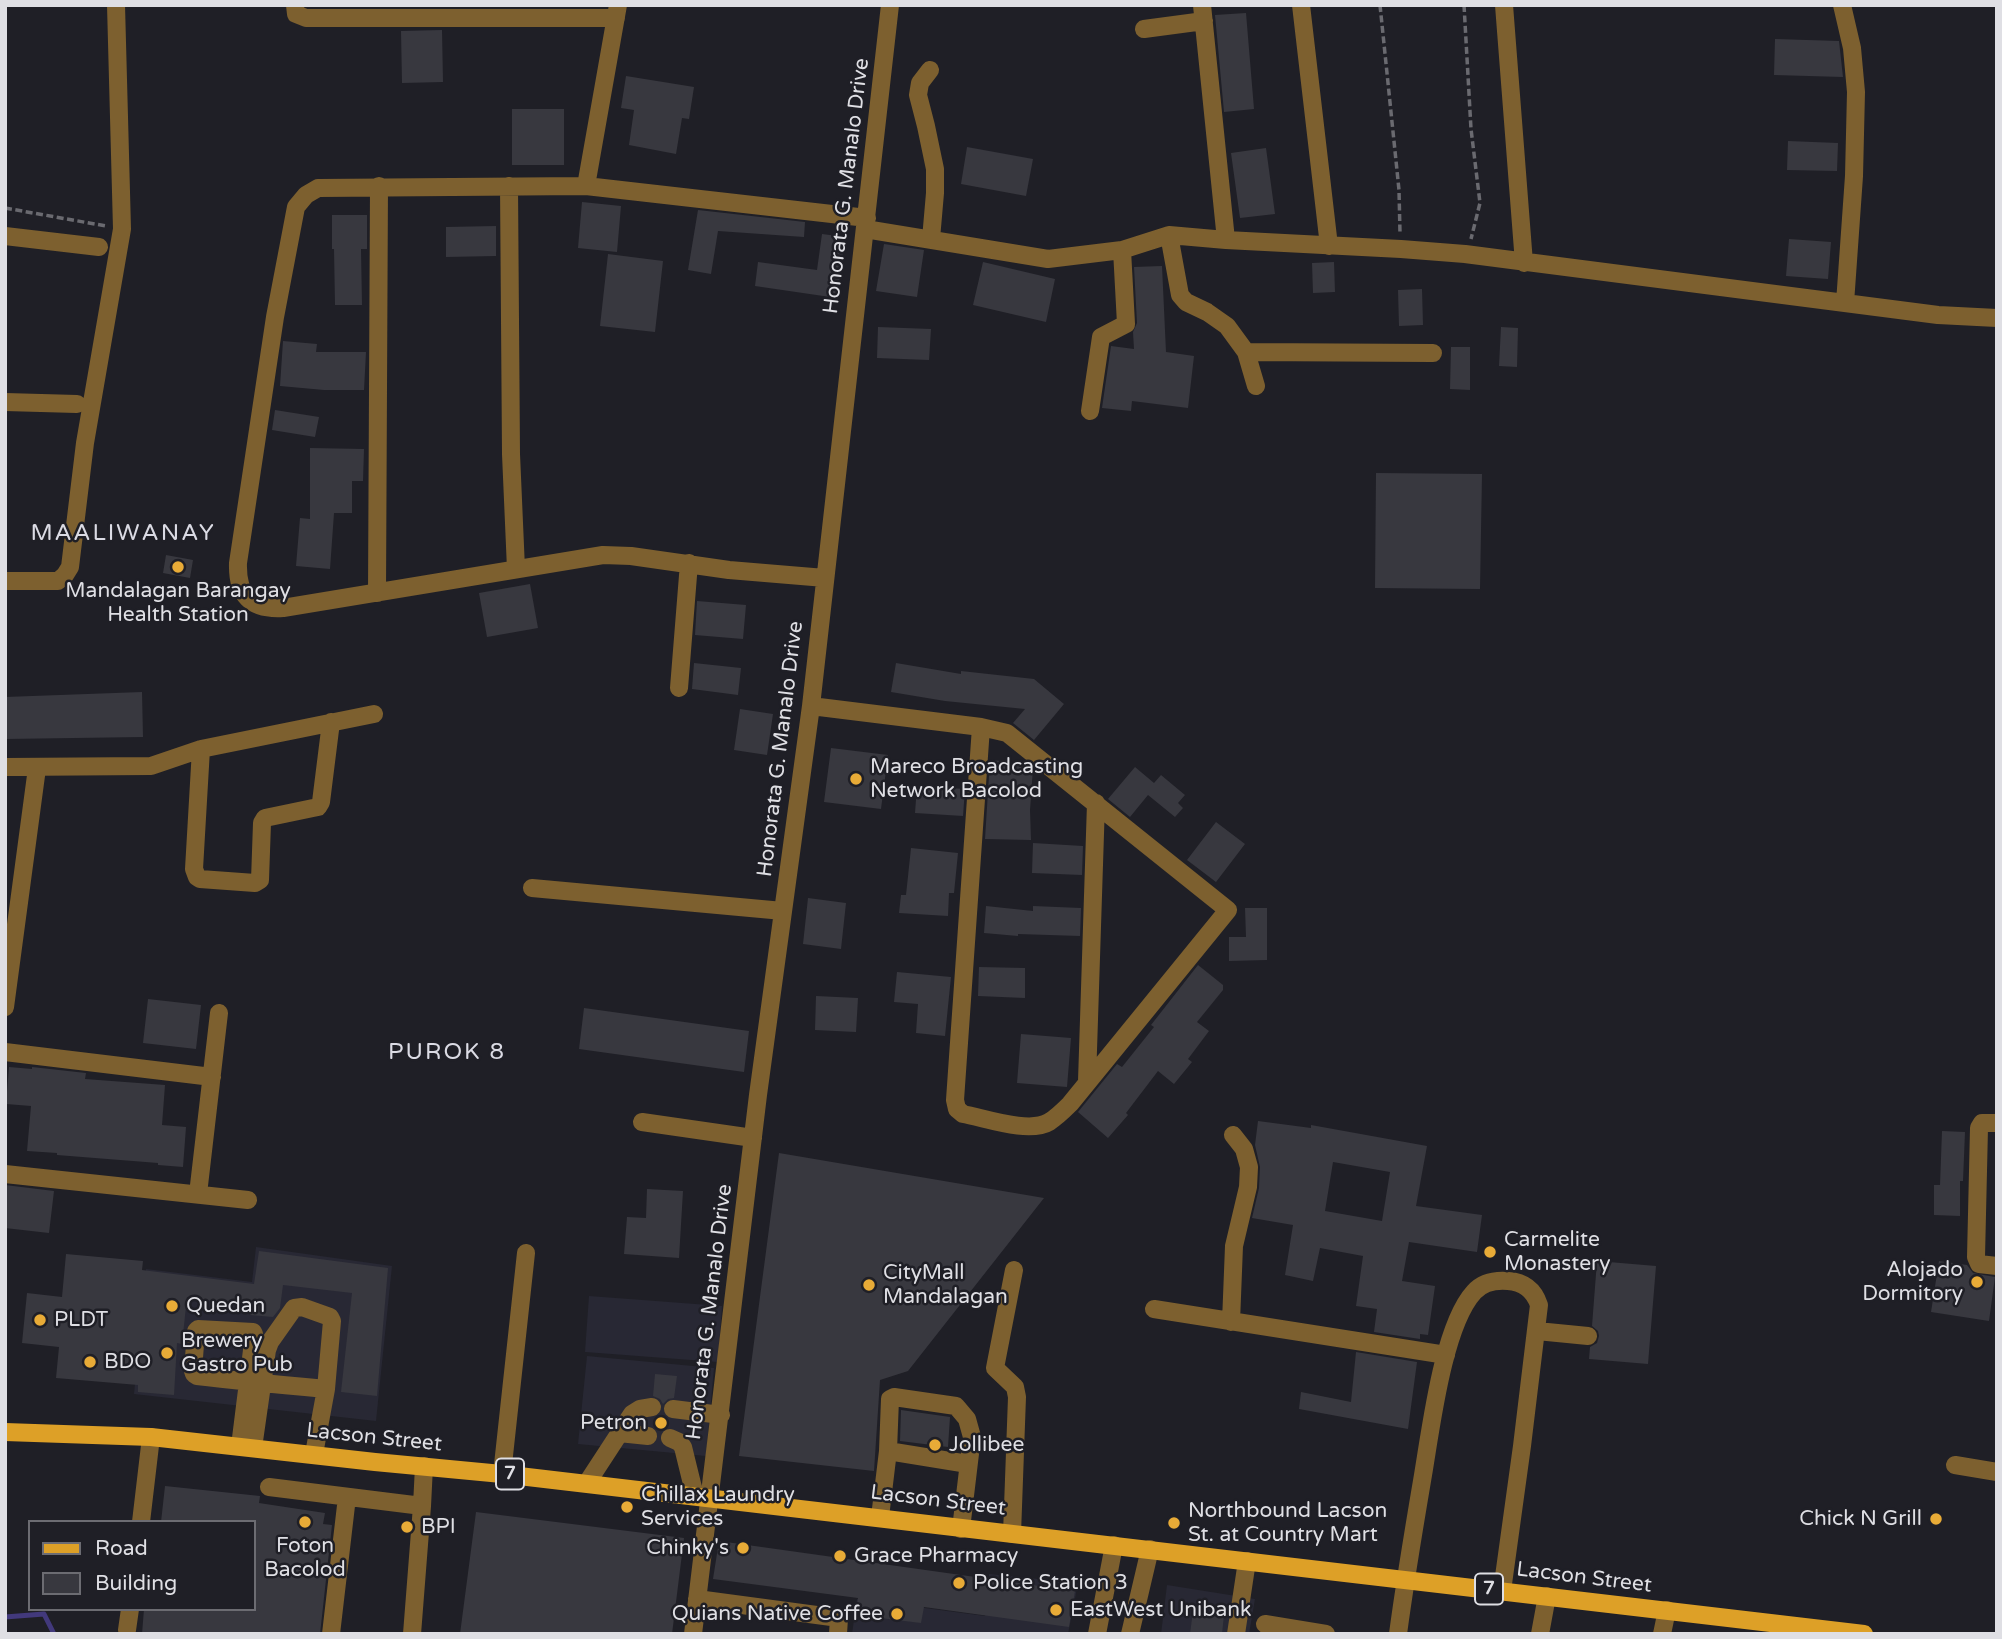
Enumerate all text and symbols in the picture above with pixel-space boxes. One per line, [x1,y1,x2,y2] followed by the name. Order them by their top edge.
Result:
[819,57,875,315] street label: Honorata G. Manalo Drive
[32,520,214,548] district label: MAALIWANAY
[170,559,186,575] marker: Mandalagan Barangay Health Station
[65,578,291,628] place label: Mandalagan Barangay Health Station
[753,620,809,878] street label: Honorata G. Manalo Drive
[870,754,1083,804] place label: Mareco Broadcasting Network Bacolod
[848,771,864,787] marker: Mareco Broadcasting Network Bacolod
[389,1039,505,1067] district label: PUROK 8
[682,1183,738,1441] street label: Honorata G. Manalo Drive
[1504,1227,1610,1277] place label: Carmelite Monastery
[1482,1244,1498,1260] marker: Carmelite Monastery
[1862,1257,1963,1307] place label: Alojado Dormitory
[883,1260,1008,1310] place label: CityMall Mandalagan
[1969,1274,1985,1290] marker: Alojado Dormitory
[861,1277,877,1293] marker: CityMall Mandalagan
[186,1293,265,1319] place label: Quedan
[164,1298,180,1314] marker: Quedan
[54,1307,108,1333] place label: PLDT
[32,1312,48,1328] marker: PLDT
[181,1328,293,1378] place label: Brewery Gastro Pub
[159,1345,175,1361] marker: Brewery Gastro Pub
[104,1349,151,1375] place label: BDO
[82,1354,98,1370] marker: BDO
[580,1410,647,1436] place label: Petron
[653,1415,669,1431] marker: Petron
[305,1418,443,1458] street label: Lacson Street
[949,1432,1024,1458] place label: Jollibee
[927,1437,943,1453] marker: Jollibee
[496,1458,524,1490] road number: 7
[869,1480,1007,1522] street label: Lacson Street
[641,1482,795,1532] place label: Chillax Laundry Services
[1188,1498,1387,1548] place label: Northbound Lacson St. at Country Mart
[619,1499,635,1515] marker: Chillax Laundry Services
[1799,1506,1922,1532] place label: Chick N Grill
[1928,1511,1944,1527] marker: Chick N Grill
[297,1514,313,1530] marker: Foton Bacolod
[421,1514,456,1540] place label: BPI
[1166,1515,1182,1531] marker: Northbound Lacson St. at Country Mart
[399,1519,415,1535] marker: BPI
[28,1520,256,1611] legend
[264,1533,346,1583] place label: Foton Bacolod
[646,1535,729,1561] place label: Chinky's
[95,1536,148,1561] text: Road
[735,1540,751,1556] marker: Chinky's
[854,1543,1018,1569] place label: Grace Pharmacy
[832,1548,848,1564] marker: Grace Pharmacy
[1515,1557,1653,1599] street label: Lacson Street
[973,1570,1128,1596] place label: Police Station 3
[95,1571,177,1596] text: Building
[1475,1574,1503,1604] road number: 7
[951,1575,967,1591] marker: Police Station 3
[1070,1597,1252,1623] place label: EastWest Unibank
[672,1601,883,1627] place label: Quians Native Coffee
[1048,1602,1064,1618] marker: EastWest Unibank
[889,1606,905,1622] marker: Quians Native Coffee

